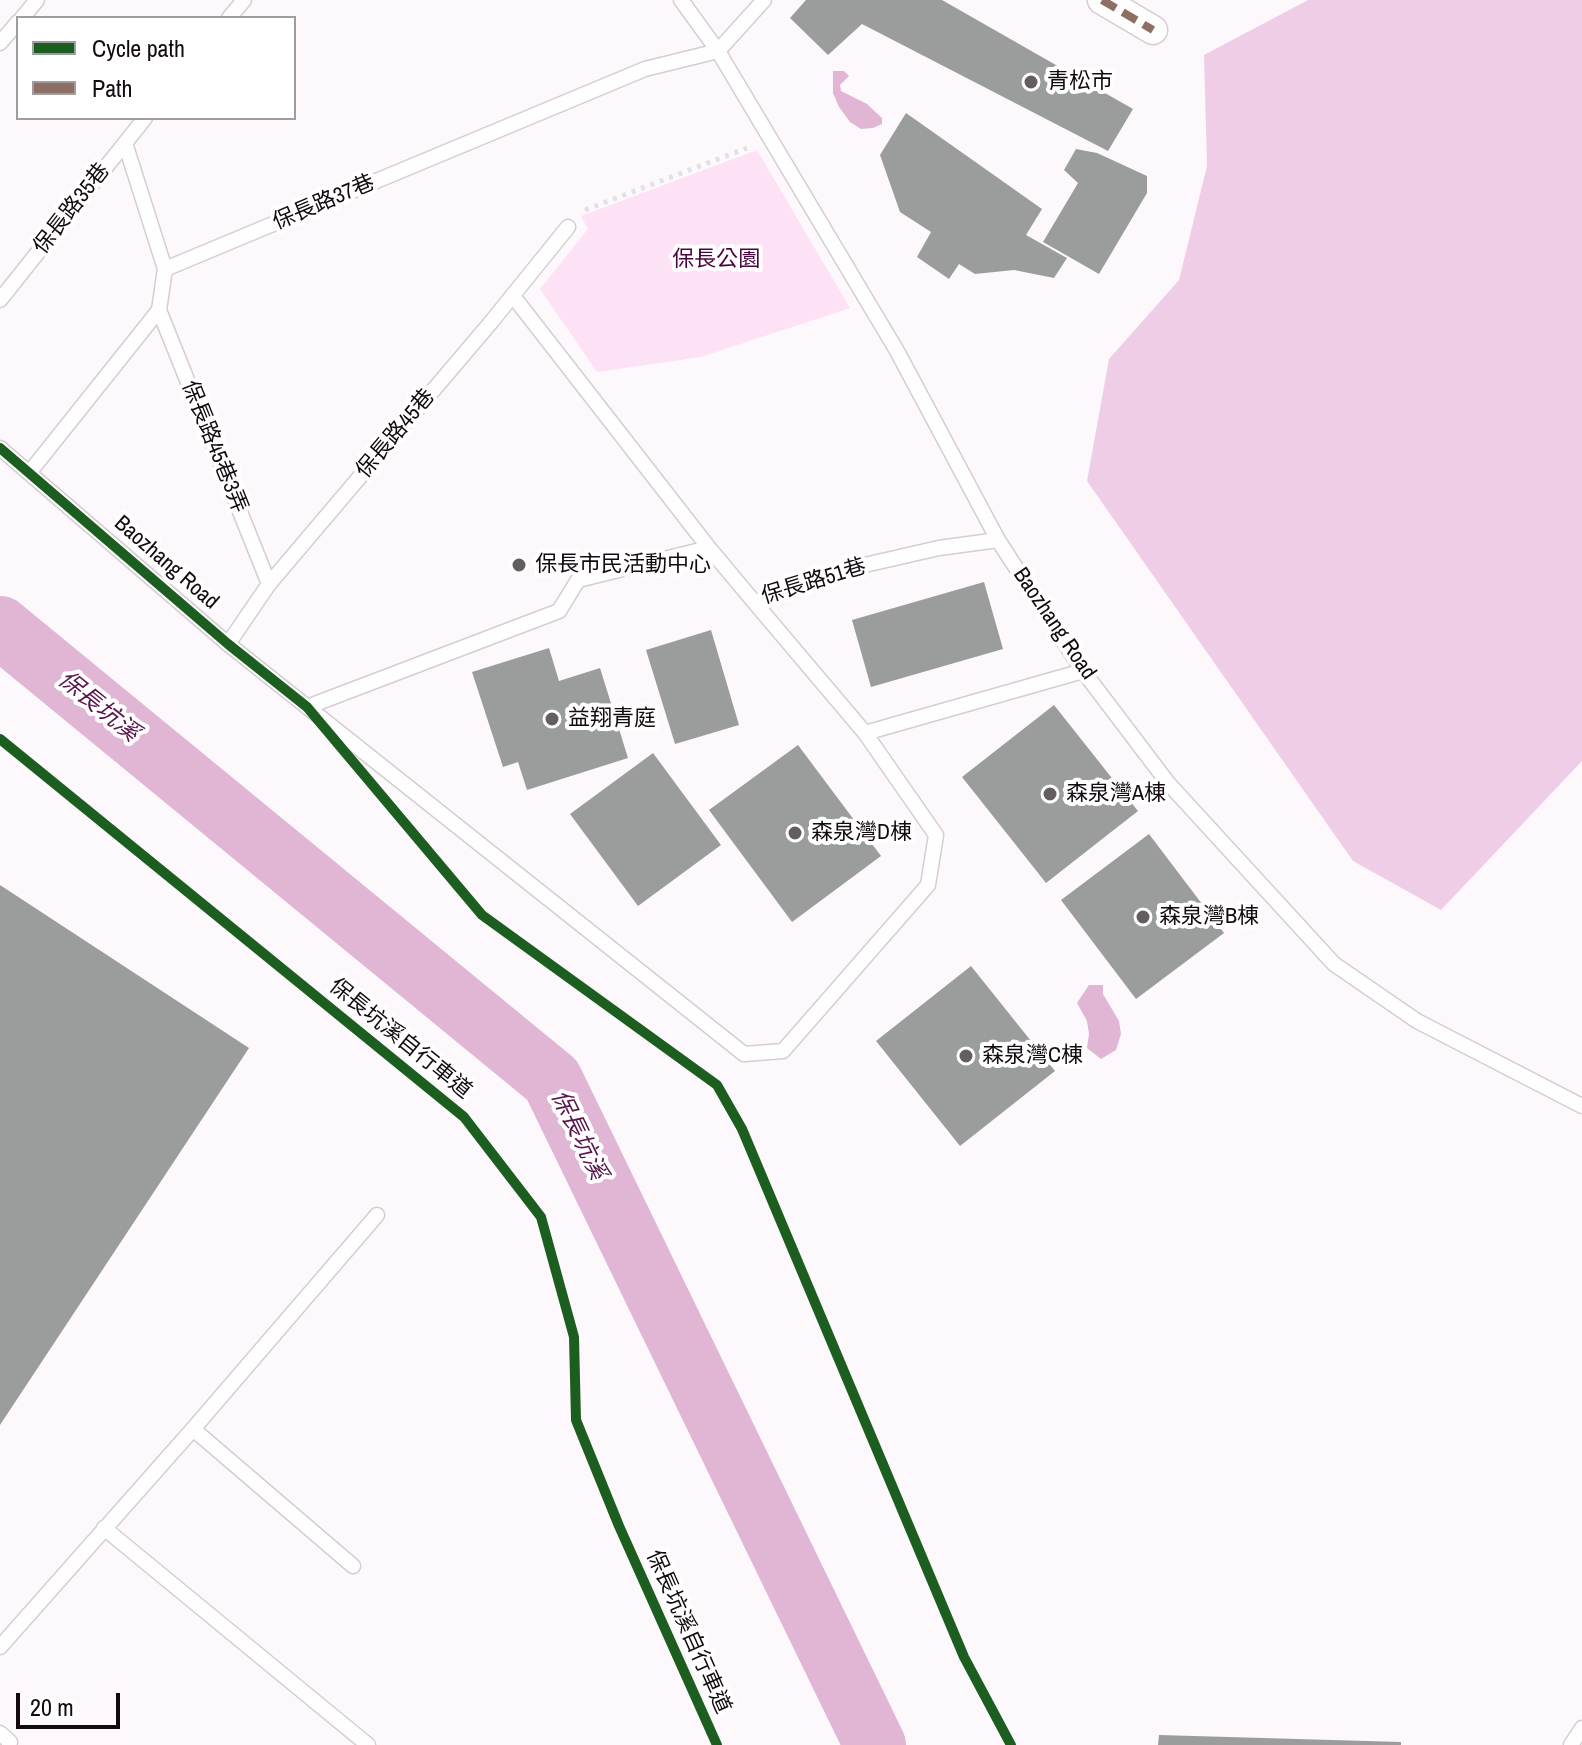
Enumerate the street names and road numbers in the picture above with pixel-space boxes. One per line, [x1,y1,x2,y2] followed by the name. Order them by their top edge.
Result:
[28,158,116,260] street label: 保長路35巷
[269,170,379,236] street label: 保長路37巷
[176,377,252,517] street label: 保長路45巷3弄
[351,384,441,484] street label: 保長路45巷
[109,511,223,615] street label: Baozhang Road
[758,554,870,610] street label: 保長路51巷
[1007,563,1101,685] street label: Baozhang Road
[323,973,477,1105] street label: 保長坑溪自行車道
[640,1546,736,1718] street label: 保長坑溪自行車道

